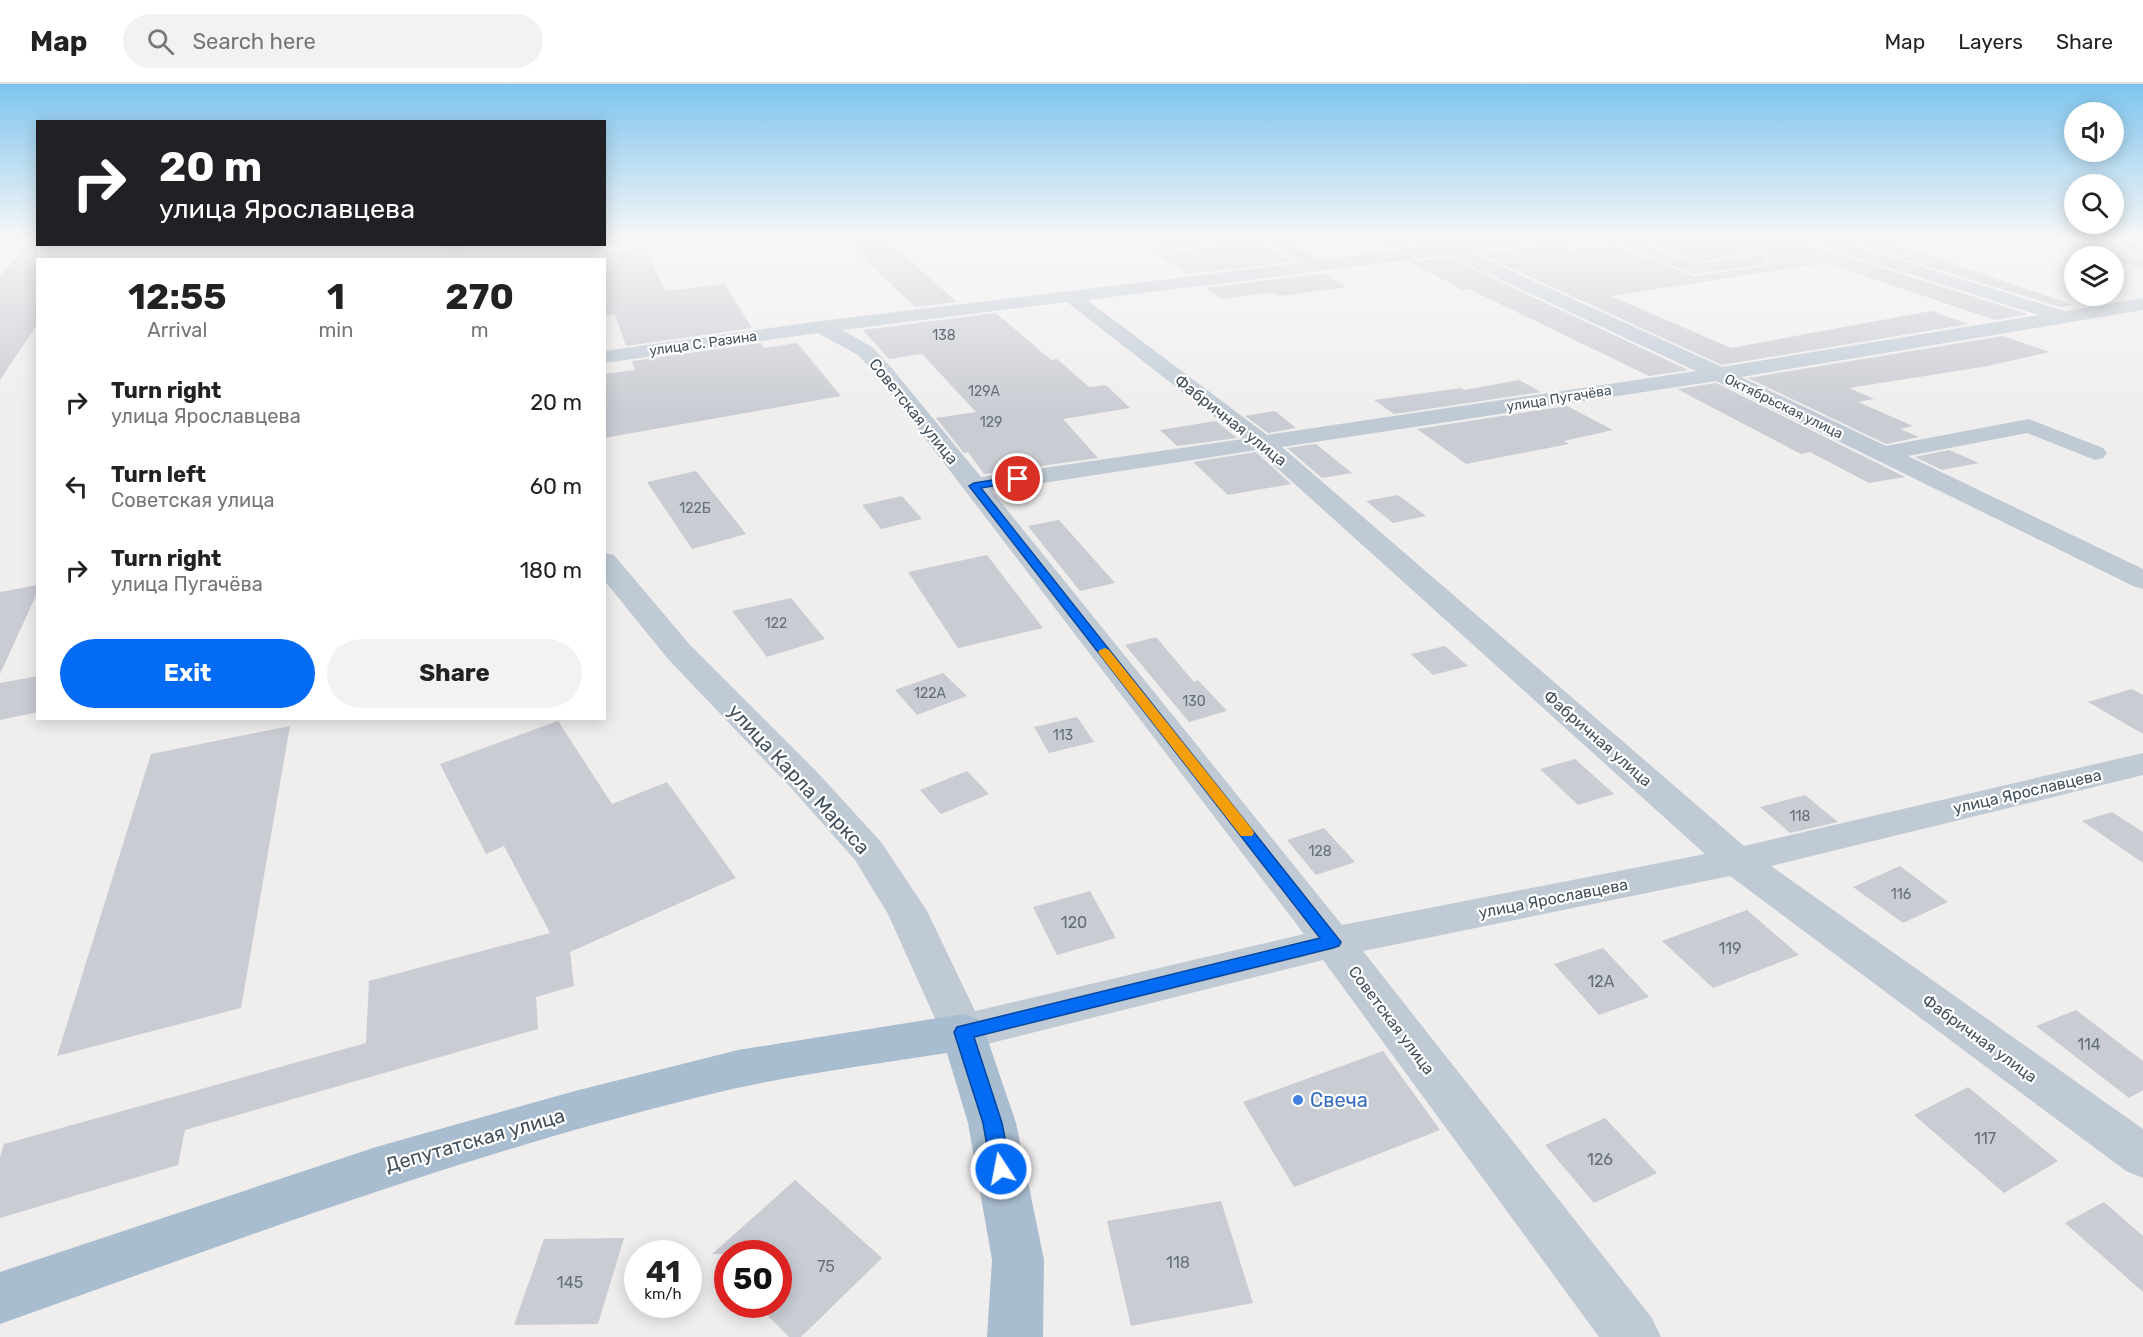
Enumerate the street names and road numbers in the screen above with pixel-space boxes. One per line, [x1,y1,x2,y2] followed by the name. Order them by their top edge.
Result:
[648,328,758,359] street label: улица С. Разина
[865,354,962,468] street label: Советская улица
[1722,370,1846,442] street label: Октябрьская улица
[1171,371,1291,470] street label: Фабричная улица
[1505,382,1613,415] street label: улица Пугачёва
[1540,686,1656,791] street label: Фабричная улица
[723,699,875,859] street label: улица Карла Маркса
[1951,765,2103,818] street label: улица Ярославцева
[1477,875,1629,922] street label: улица Ярославцева
[1345,962,1439,1078] street label: Советская улица
[1919,990,2041,1086] street label: Фабричная улица
[382,1103,568,1177] street label: Депутатская улица

